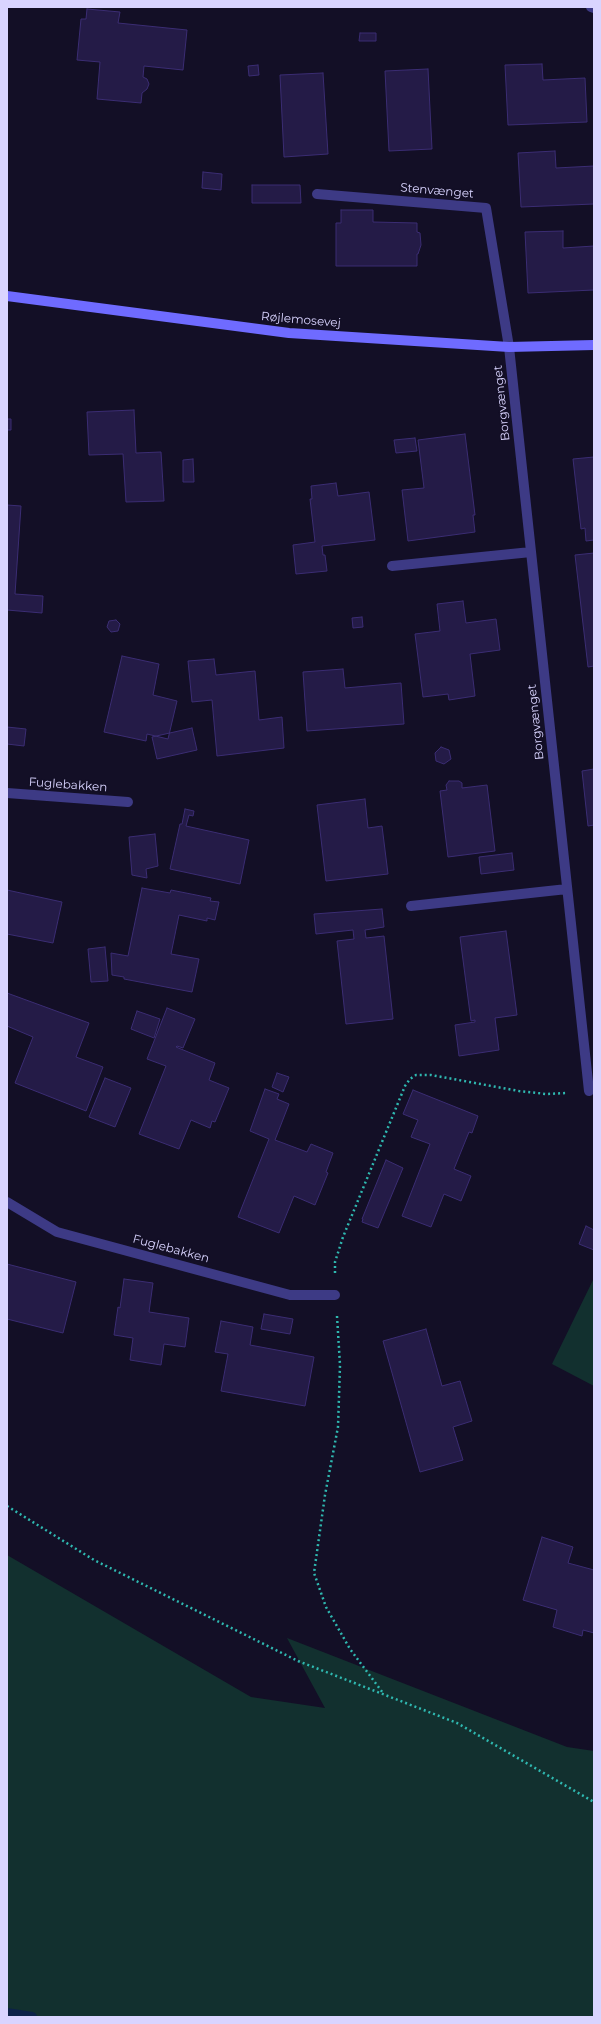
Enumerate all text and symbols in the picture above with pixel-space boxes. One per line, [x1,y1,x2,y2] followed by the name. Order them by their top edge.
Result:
[400,181,474,201] street label: Stenvænget
[261,309,341,331] street label: Røjlemosevej
[491,364,513,442] street label: Borgvænget
[525,683,547,761] street label: Borgvænget
[28,775,108,795] street label: Fuglebakken
[131,1232,211,1266] street label: Fuglebakken

